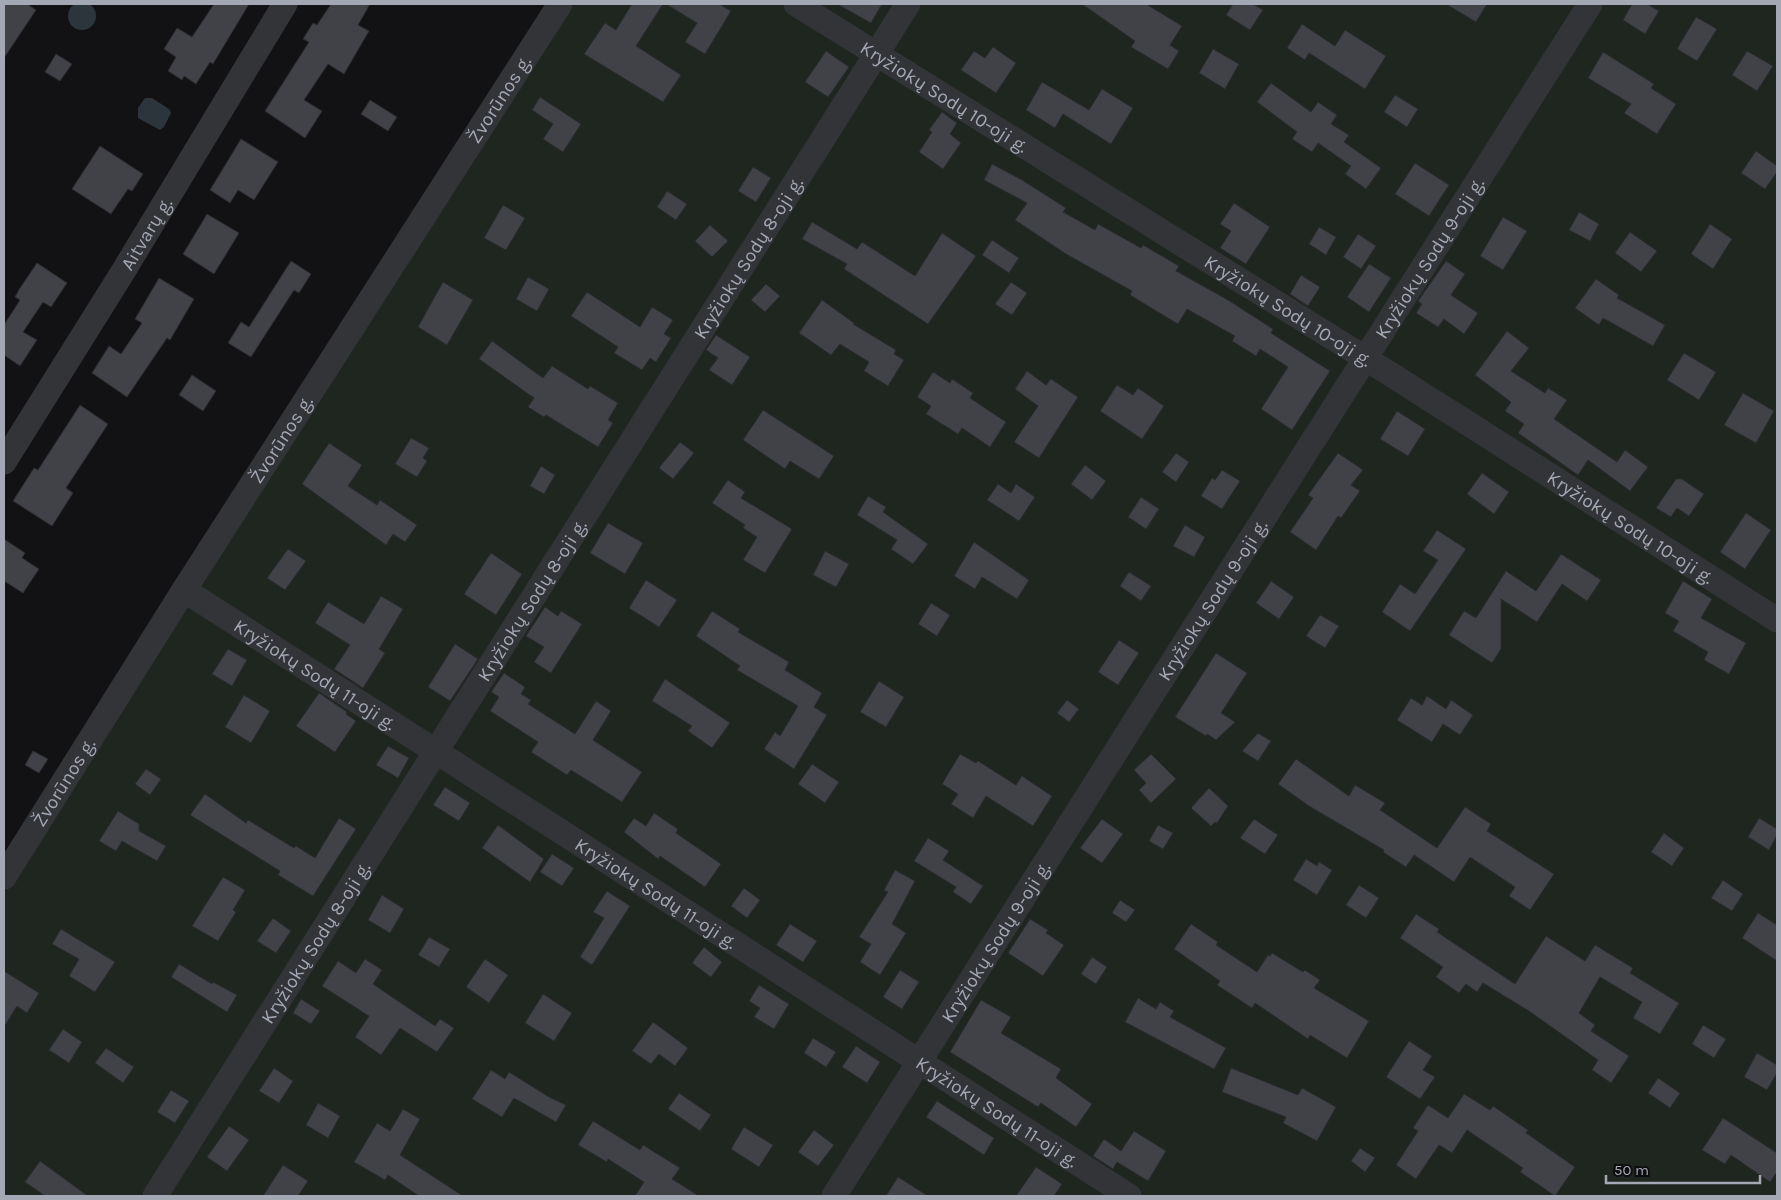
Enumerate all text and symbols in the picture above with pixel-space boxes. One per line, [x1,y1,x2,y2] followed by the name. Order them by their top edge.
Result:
[856,37,1032,158] street label: Kryžiokų Sodų 10-oji g.
[464,52,536,148] street label: Žvorūnos g.
[689,173,808,343] street label: Kryžiokų Sodų 8-oji g.
[1371,174,1489,343] street label: Kryžiokų Sodų 9-oji g.
[117,194,177,274] street label: Aitvarų g.
[1200,251,1376,372] street label: Kryžiokų Sodų 10-oji g.
[245,392,318,488] street label: Žvorūnos g.
[1543,467,1718,589] street label: Kryžiokų Sodų 10-oji g.
[473,515,592,686] street label: Kryžiokų Sodų 8-oji g.
[1154,516,1272,685] street label: Kryžiokų Sodų 9-oji g.
[230,615,400,735] street label: Kryžiokų Sodų 11-oji g.
[28,734,100,831] street label: Žvorūnos g.
[571,834,741,954] street label: Kryžiokų Sodų 11-oji g.
[257,858,375,1028] street label: Kryžiokų Sodų 8-oji g.
[937,858,1055,1027] street label: Kryžiokų Sodų 9-oji g.
[911,1052,1082,1172] street label: Kryžiokų Sodų 11-oji g.
[1606,1152,1760,1184] scale bar
[1614,1161,1649,1179] text: 50 m

